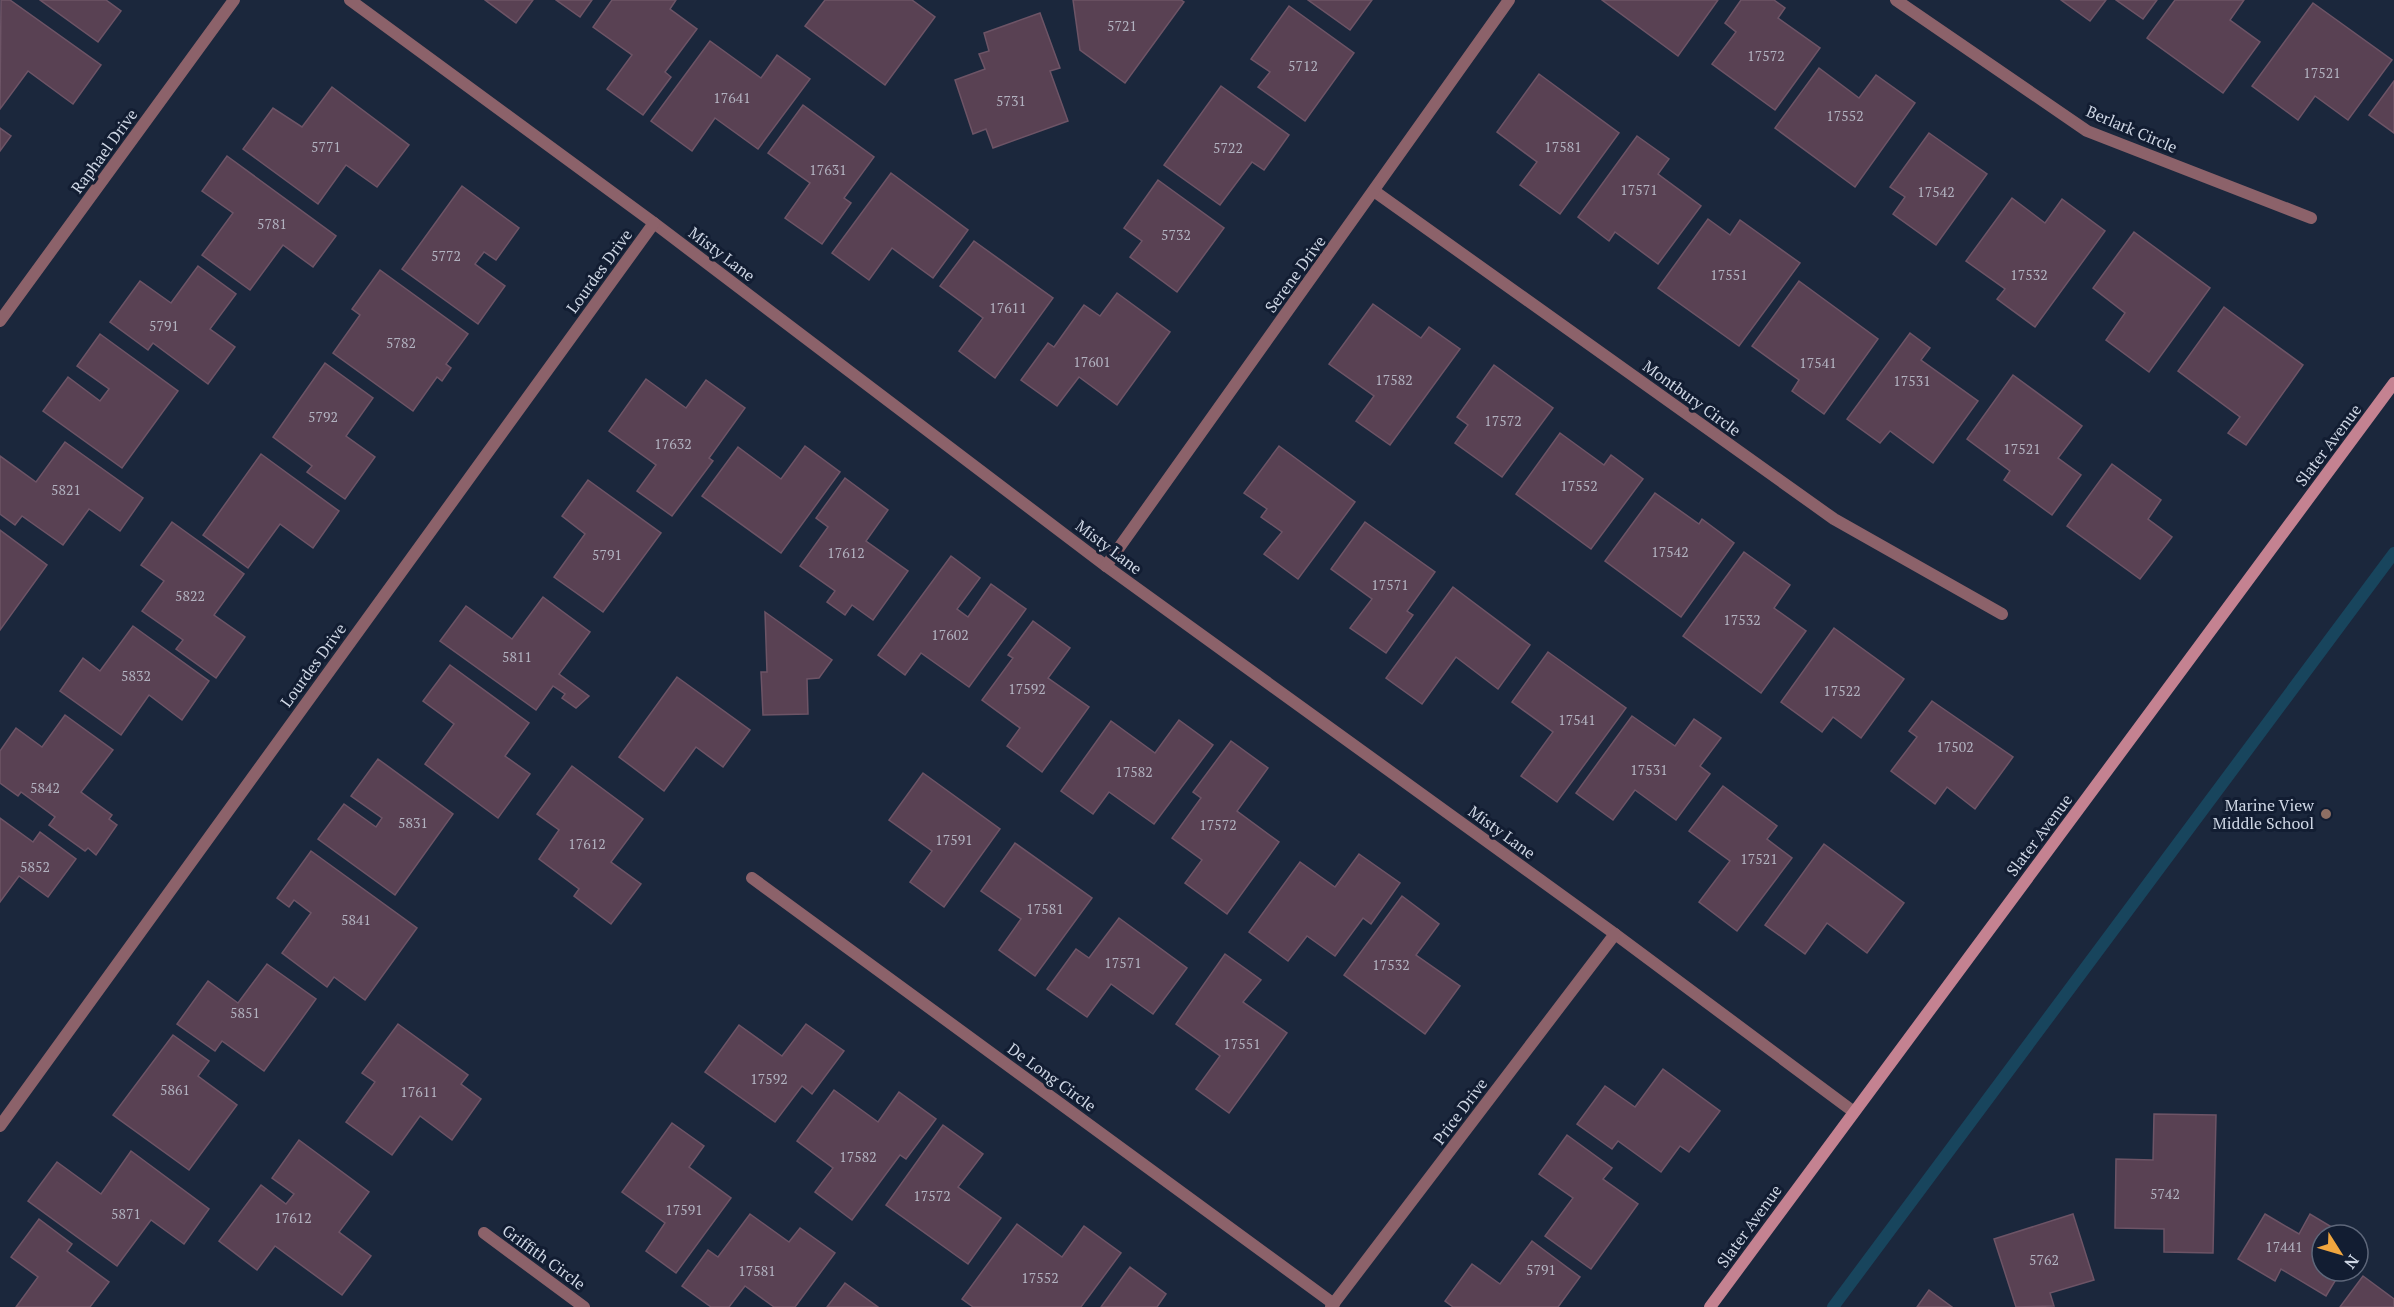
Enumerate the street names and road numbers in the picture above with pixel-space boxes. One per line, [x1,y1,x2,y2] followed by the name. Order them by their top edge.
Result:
[2083,100,2181,158] street label: Berlark Circle
[66,104,142,198] street label: Raphael Drive
[684,222,760,286] street label: Misty Lane
[561,225,637,317] street label: Lourdes Drive
[1260,231,1330,317] street label: Serene Drive
[1639,355,1745,441] street label: Montbury Circle
[2290,399,2366,491] street label: Slater Avenue
[1071,515,1147,579] street label: Misty Lane
[275,619,351,711] street label: Lourdes Drive
[2001,789,2077,881] street label: Slater Avenue
[1464,800,1540,864] street label: Misty Lane
[1003,1037,1101,1117] street label: De Long Circle
[1428,1073,1492,1149] street label: Price Drive
[1711,1180,1787,1272] street label: Slater Avenue
[498,1219,590,1295] street label: Griffith Circle

